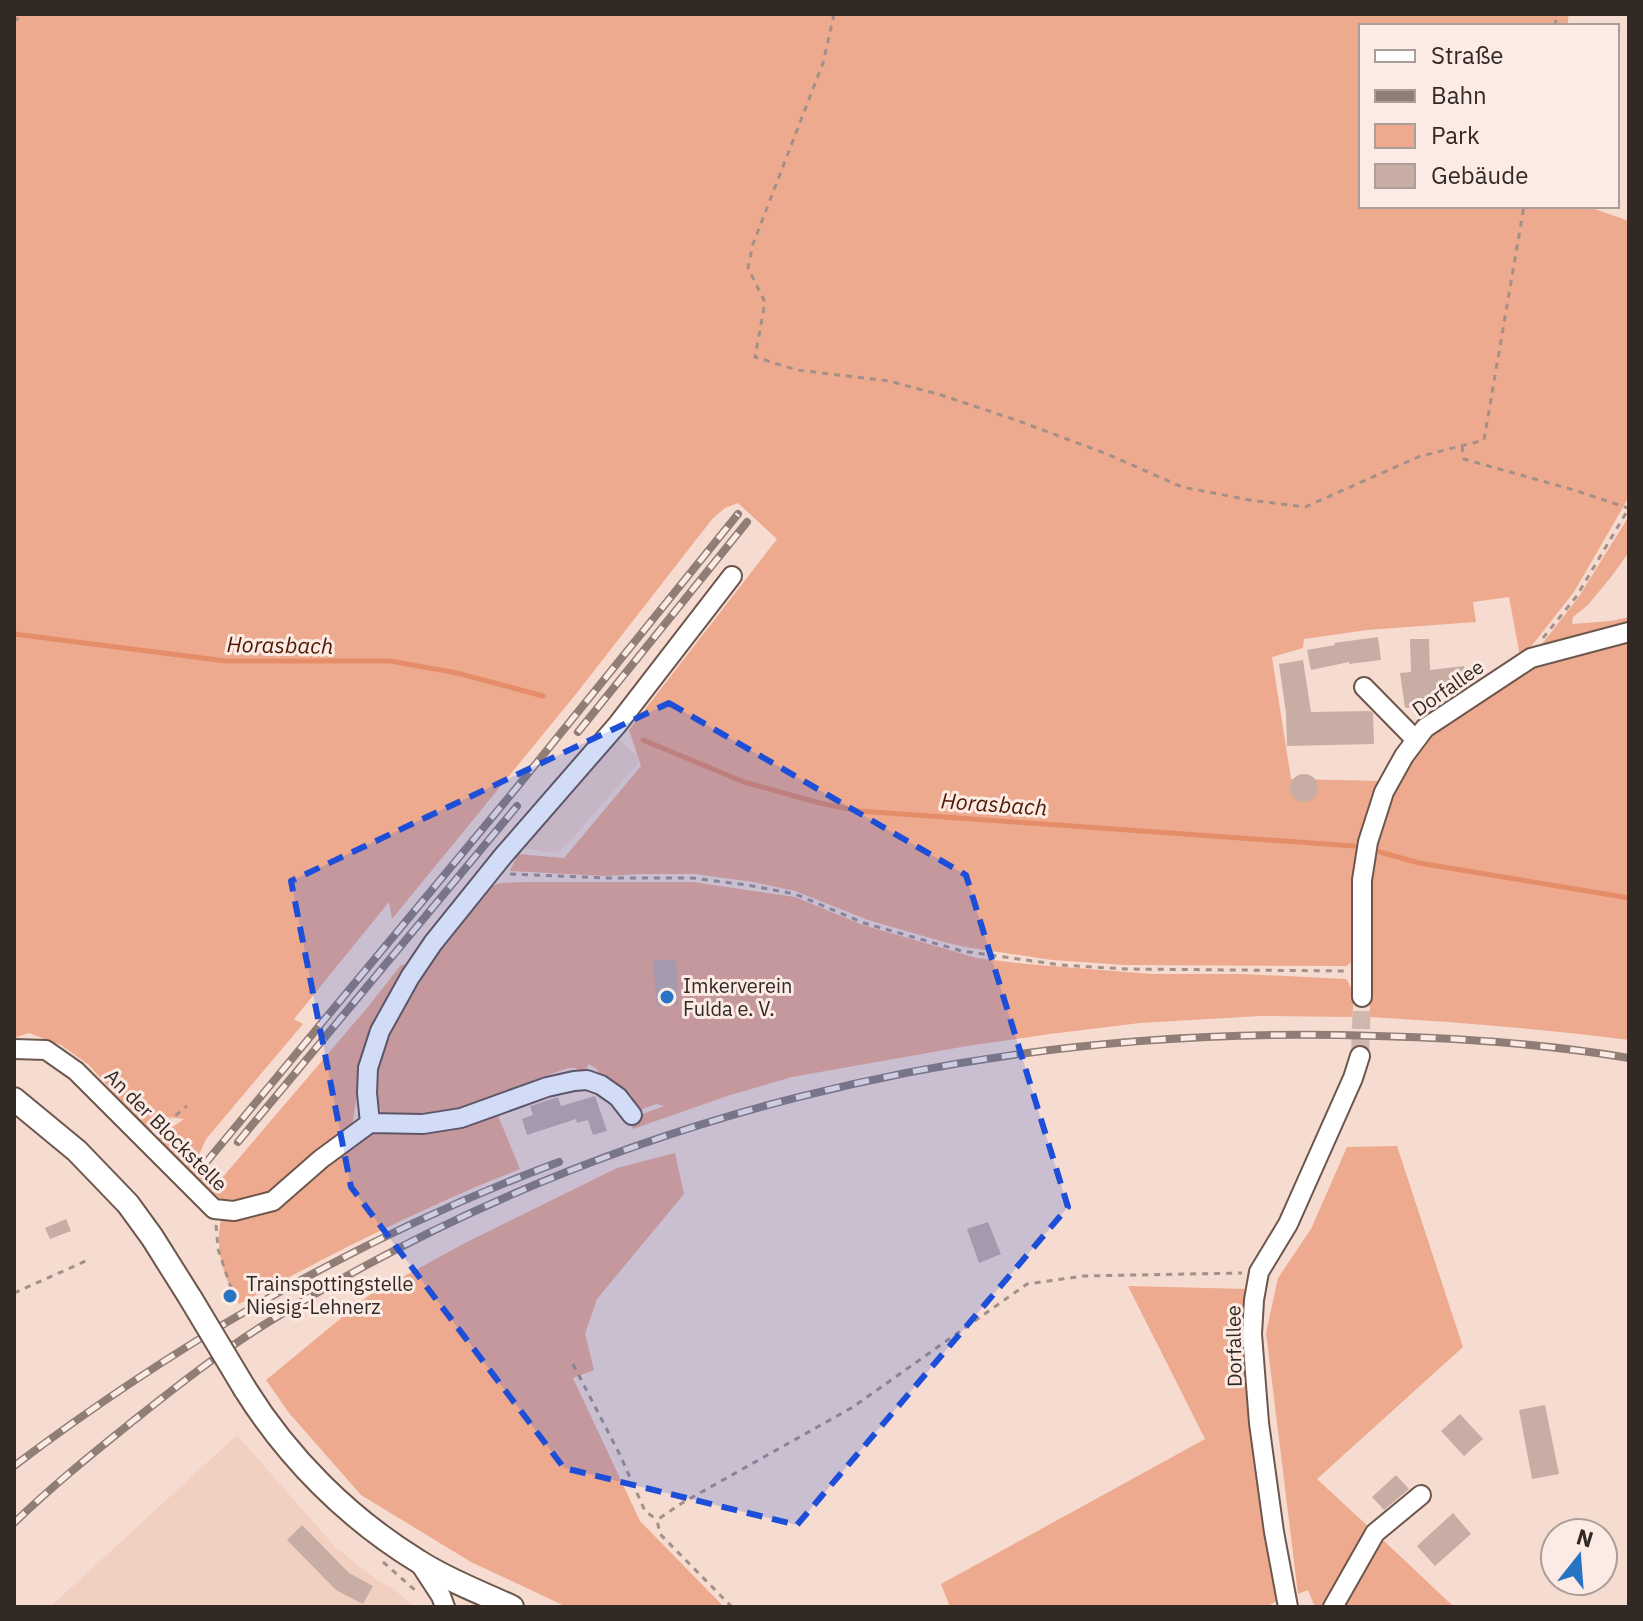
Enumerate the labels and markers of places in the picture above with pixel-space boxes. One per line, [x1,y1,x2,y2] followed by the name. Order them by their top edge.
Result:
[683,972,792,1022] place label: Imkerverein Fulda e. V.
[658,988,676,1006] marker: Imkerverein Fulda e. V.
[246,1270,413,1320] place label: Trainspottingstelle Niesig-Lehnerz
[221,1287,239,1305] marker: Trainspottingstelle Niesig-Lehnerz

